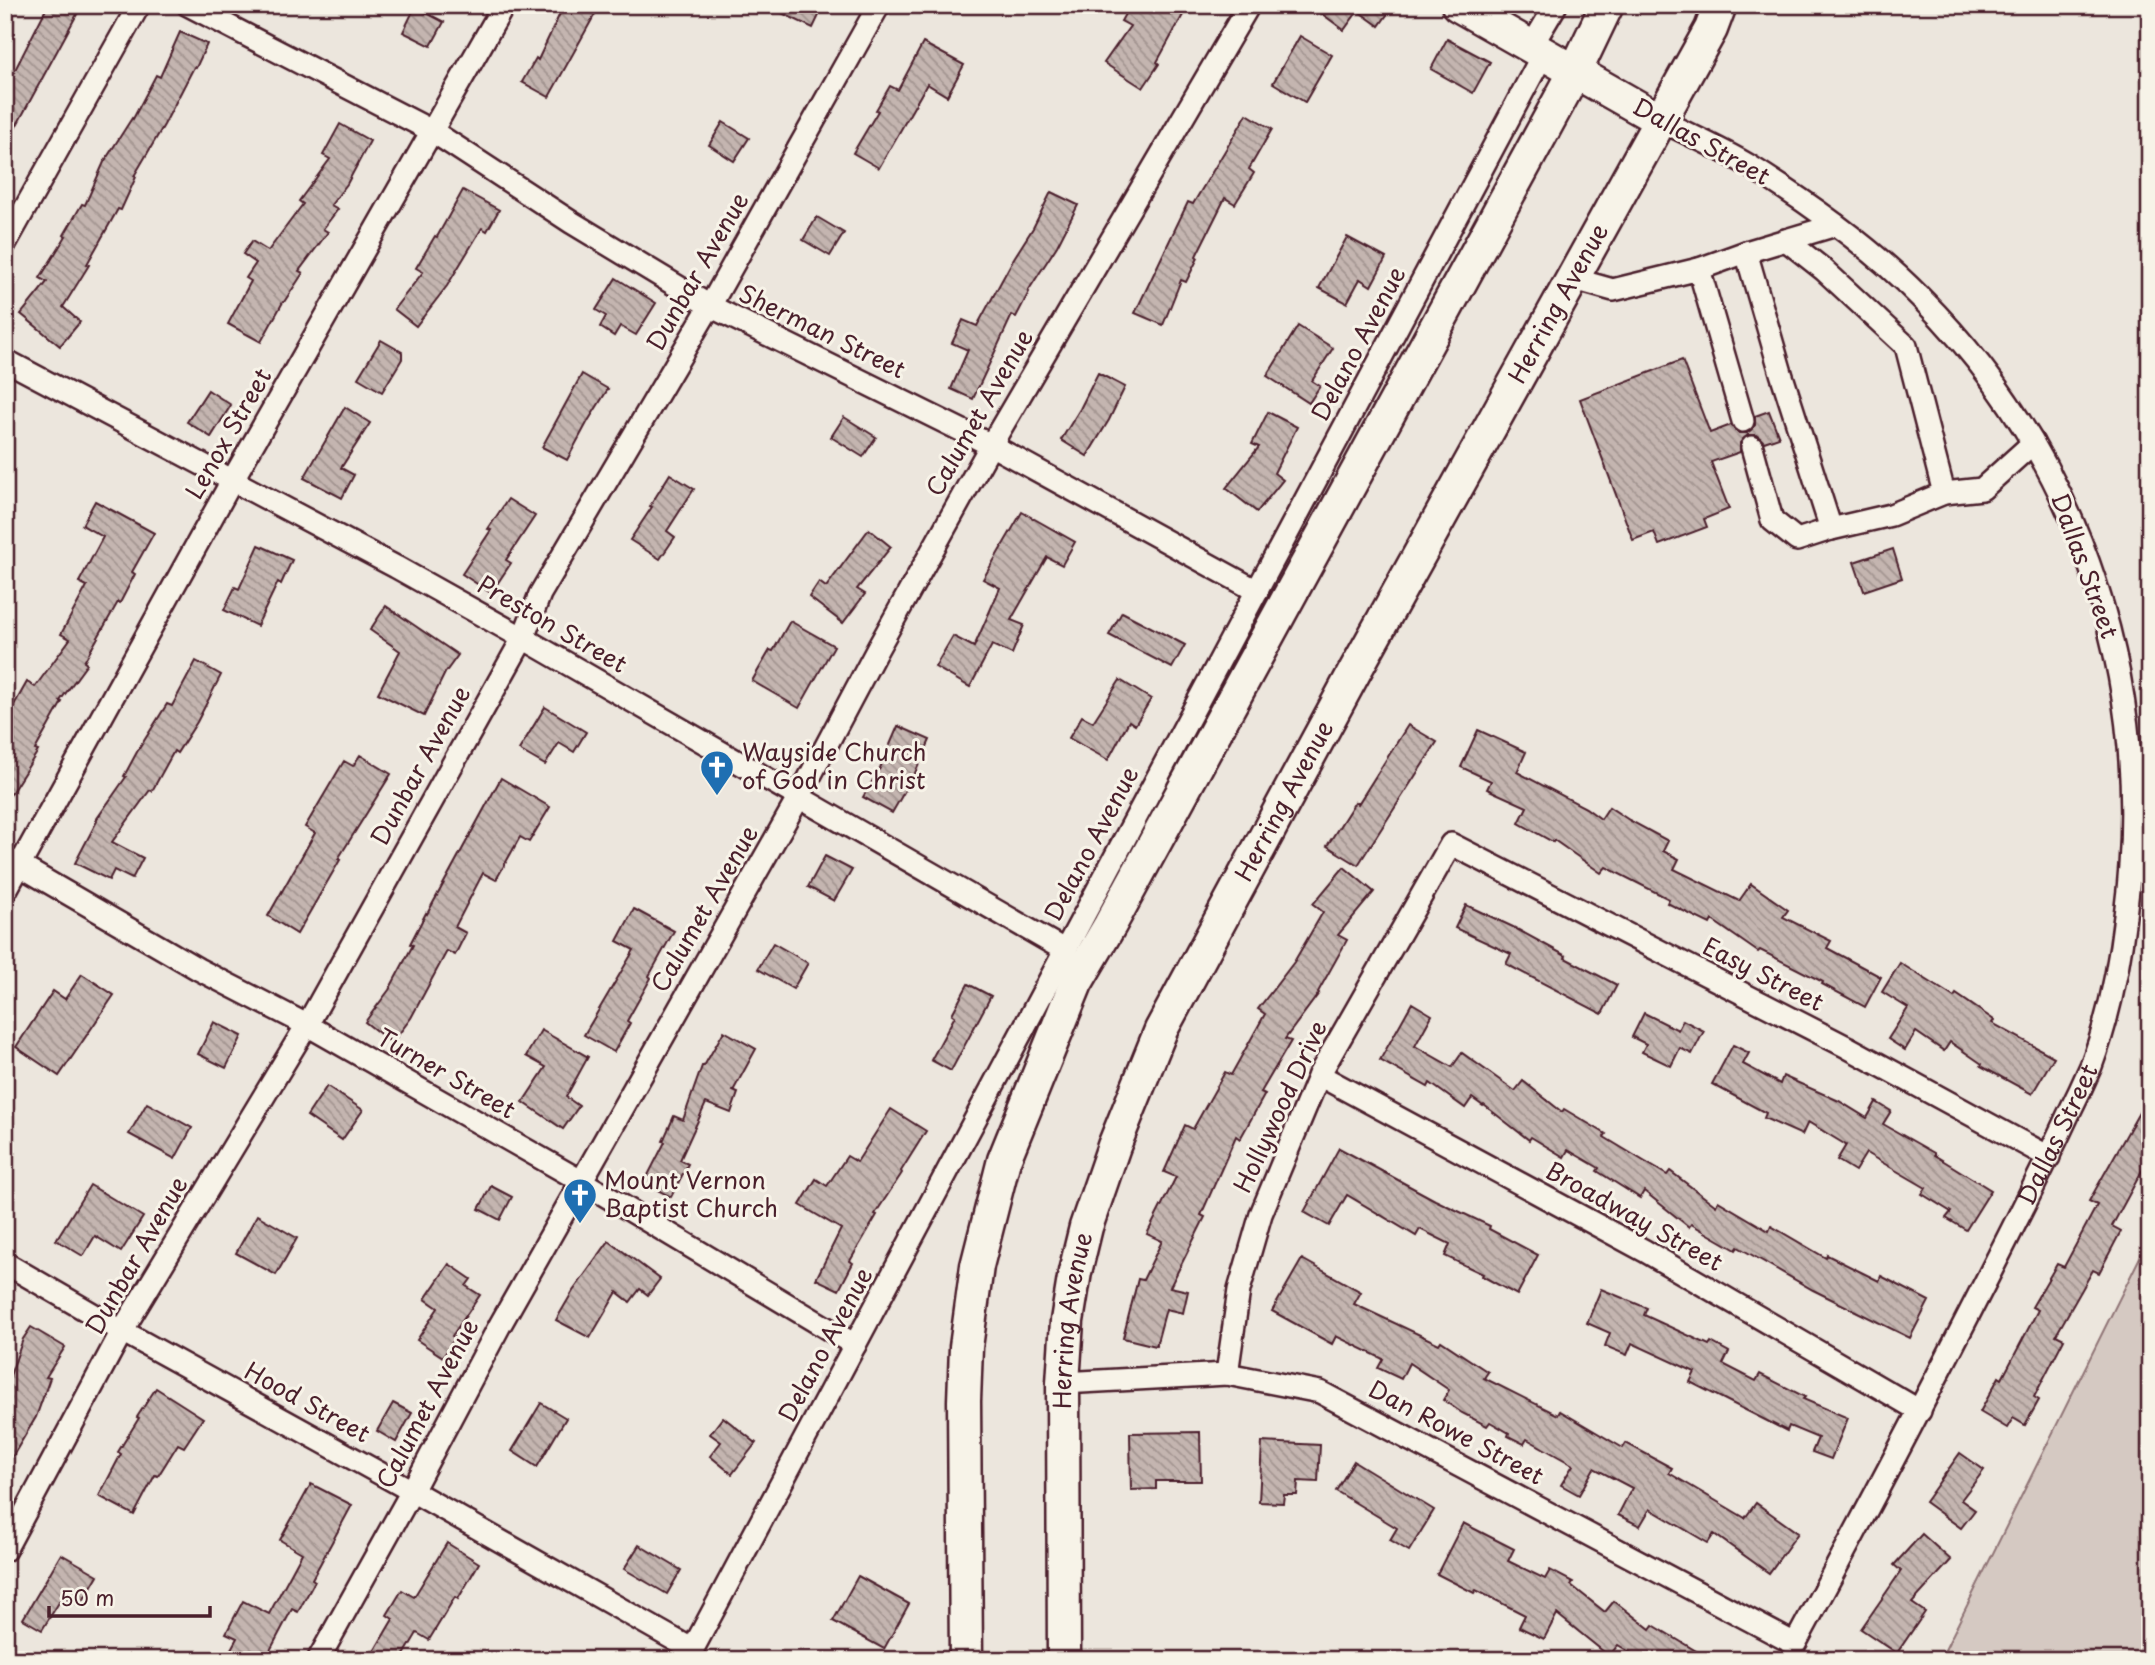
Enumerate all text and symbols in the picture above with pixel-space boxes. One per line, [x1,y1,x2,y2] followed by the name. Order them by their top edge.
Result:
[1626,88,1778,193] street label: Dallas Street
[636,185,756,357] street label: Dunbar Avenue
[1498,216,1616,389] street label: Herring Avenue
[1301,259,1413,427] street label: Delano Avenue
[734,274,912,386] street label: Sherman Street
[916,322,1041,502] street label: Calumet Avenue
[175,361,279,505] street label: Lenox Street
[2043,487,2129,643] street label: Dallas Street
[471,566,635,681] street label: Preston Street
[360,678,478,852] street label: Dunbar Avenue
[1225,713,1341,887] street label: Herring Avenue
[742,733,927,797] place label: Wayside Church of God in Christ
[698,748,736,797] church icon: Wayside Church of God in Christ
[1034,759,1146,927] street label: Delano Avenue
[641,818,766,998] street label: Calumet Avenue
[1697,927,1831,1019] street label: Easy Street
[1223,1014,1335,1198] street label: Hollywood Drive
[371,1018,523,1127] street label: Turner Street
[2007,1057,2106,1211] street label: Dallas Street
[1540,1152,1730,1279] street label: Broadway Street
[604,1161,778,1225] place label: Mount Vernon Baptist Church
[75,1169,195,1341] street label: Dunbar Avenue
[561,1176,599,1225] church icon: Mount Vernon Baptist Church
[1043,1228,1100,1409] street label: Herring Avenue
[768,1260,880,1428] street label: Delano Avenue
[366,1312,486,1494] street label: Calumet Avenue
[239,1352,377,1451] street label: Hood Street
[1363,1370,1551,1493] street label: Dan Rowe Street
[49,1574,210,1618] scale bar
[60,1581,114,1613] text: 50 m

